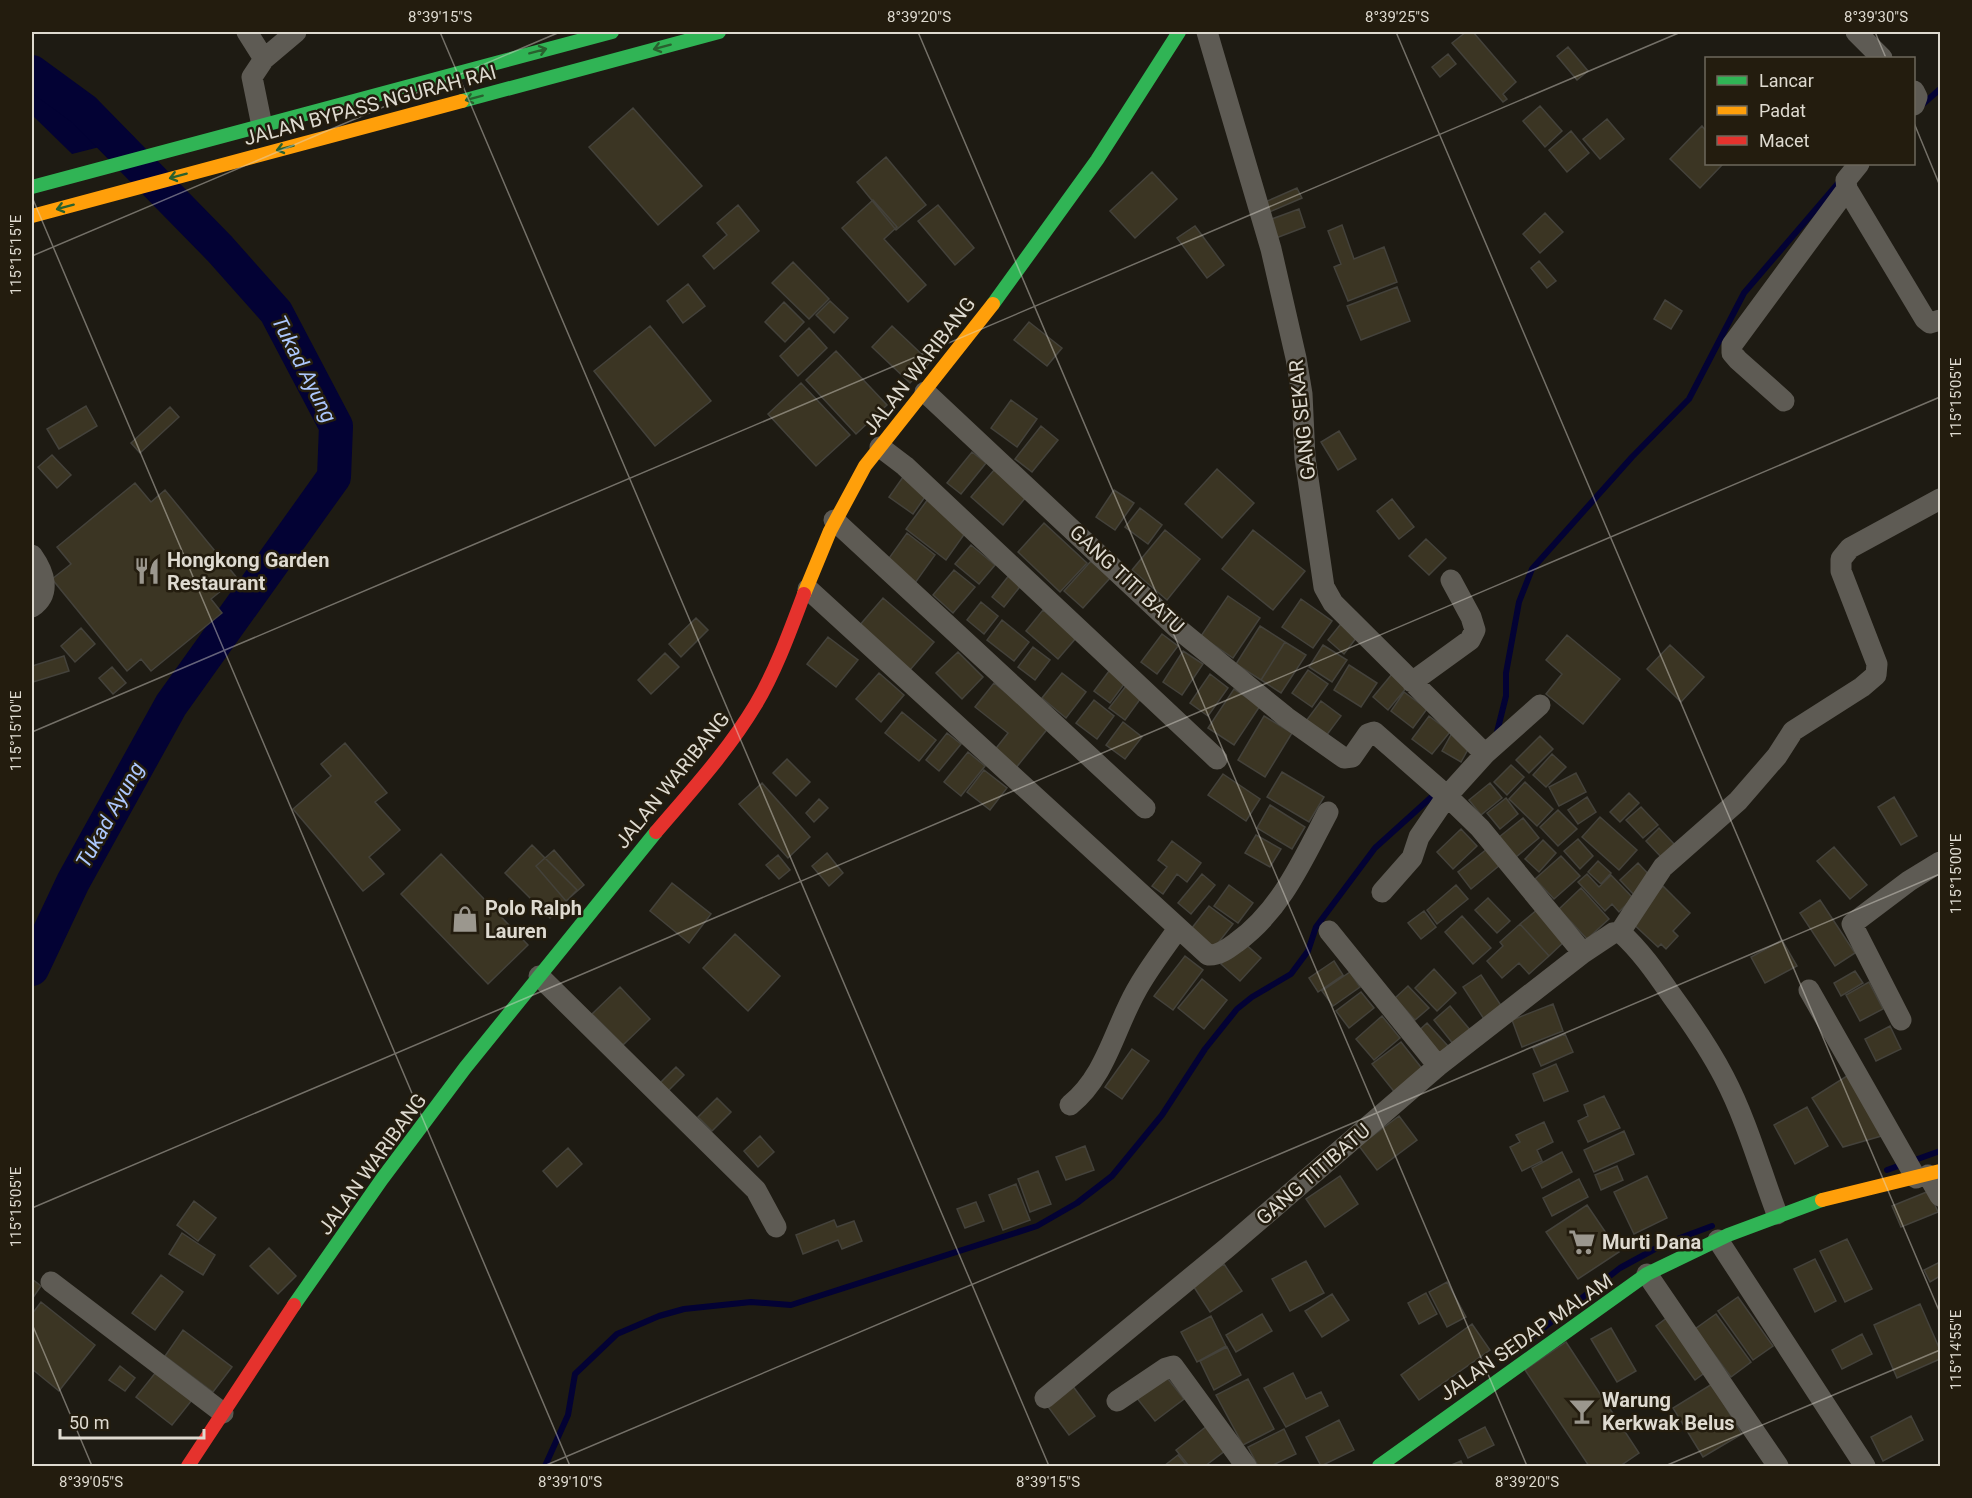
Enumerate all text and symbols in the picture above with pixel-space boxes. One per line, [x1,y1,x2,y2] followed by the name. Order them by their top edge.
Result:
[408,8,472,26] text: 8°39'15"S
[887,8,951,26] text: 8°39'20"S
[1365,8,1429,26] text: 8°39'25"S
[1844,8,1908,26] text: 8°39'30"S
[653,41,672,53] one-way arrow
[528,45,547,57] one-way arrow
[1705,57,1915,165] legend
[241,60,499,150] street label: JALAN BYPASS NGURAH RAI
[1759,70,1814,91] text: Lancar
[465,93,484,104] one-way arrow
[1759,100,1806,121] text: Padat
[1759,130,1809,151] text: Macet
[276,142,295,154] one-way arrow
[168,171,187,182] one-way arrow
[56,201,75,213] one-way arrow
[7,214,25,295] text: 115°15'15"E
[858,292,980,440] street label: JALAN WARIBANG
[267,312,341,426] water label: Tukad Ayung
[1947,357,1965,438] text: 115°15'05"E
[1284,359,1320,481] street label: GANG SEKAR
[1065,520,1189,638] street label: GANG TITI BATU
[167,548,329,595] place label: Hongkong Garden Restaurant
[132,556,162,586] restaurant icon: Hongkong Garden Restaurant
[7,690,25,771] text: 115°15'10"E
[610,707,734,853] street label: JALAN WARIBANG
[71,758,149,872] water label: Tukad Ayung
[1947,833,1965,914] text: 115°15'00"E
[485,896,582,943] place label: Polo Ralph Lauren
[450,904,480,934] shop icon: Polo Ralph Lauren
[313,1089,431,1239] street label: JALAN WARIBANG
[1251,1118,1375,1230] street label: GANG TITIBATU
[7,1166,25,1247] text: 115°15'05"E
[1567,1227,1597,1257] supermarket icon: Murti Dana
[1602,1230,1701,1254] place label: Murti Dana
[1435,1268,1617,1406] street label: JALAN SEDAP MALAM
[1947,1309,1965,1390] text: 115°14'55"E
[1602,1388,1735,1435] place label: Warung Kerkwak Belus
[1567,1396,1597,1426] bar icon: Warung Kerkwak Belus
[60,1402,204,1440] scale bar
[69,1412,109,1433] text: 50 m
[59,1473,123,1491] text: 8°39'05"S
[538,1473,602,1491] text: 8°39'10"S
[1016,1473,1080,1491] text: 8°39'15"S
[1495,1473,1559,1491] text: 8°39'20"S

